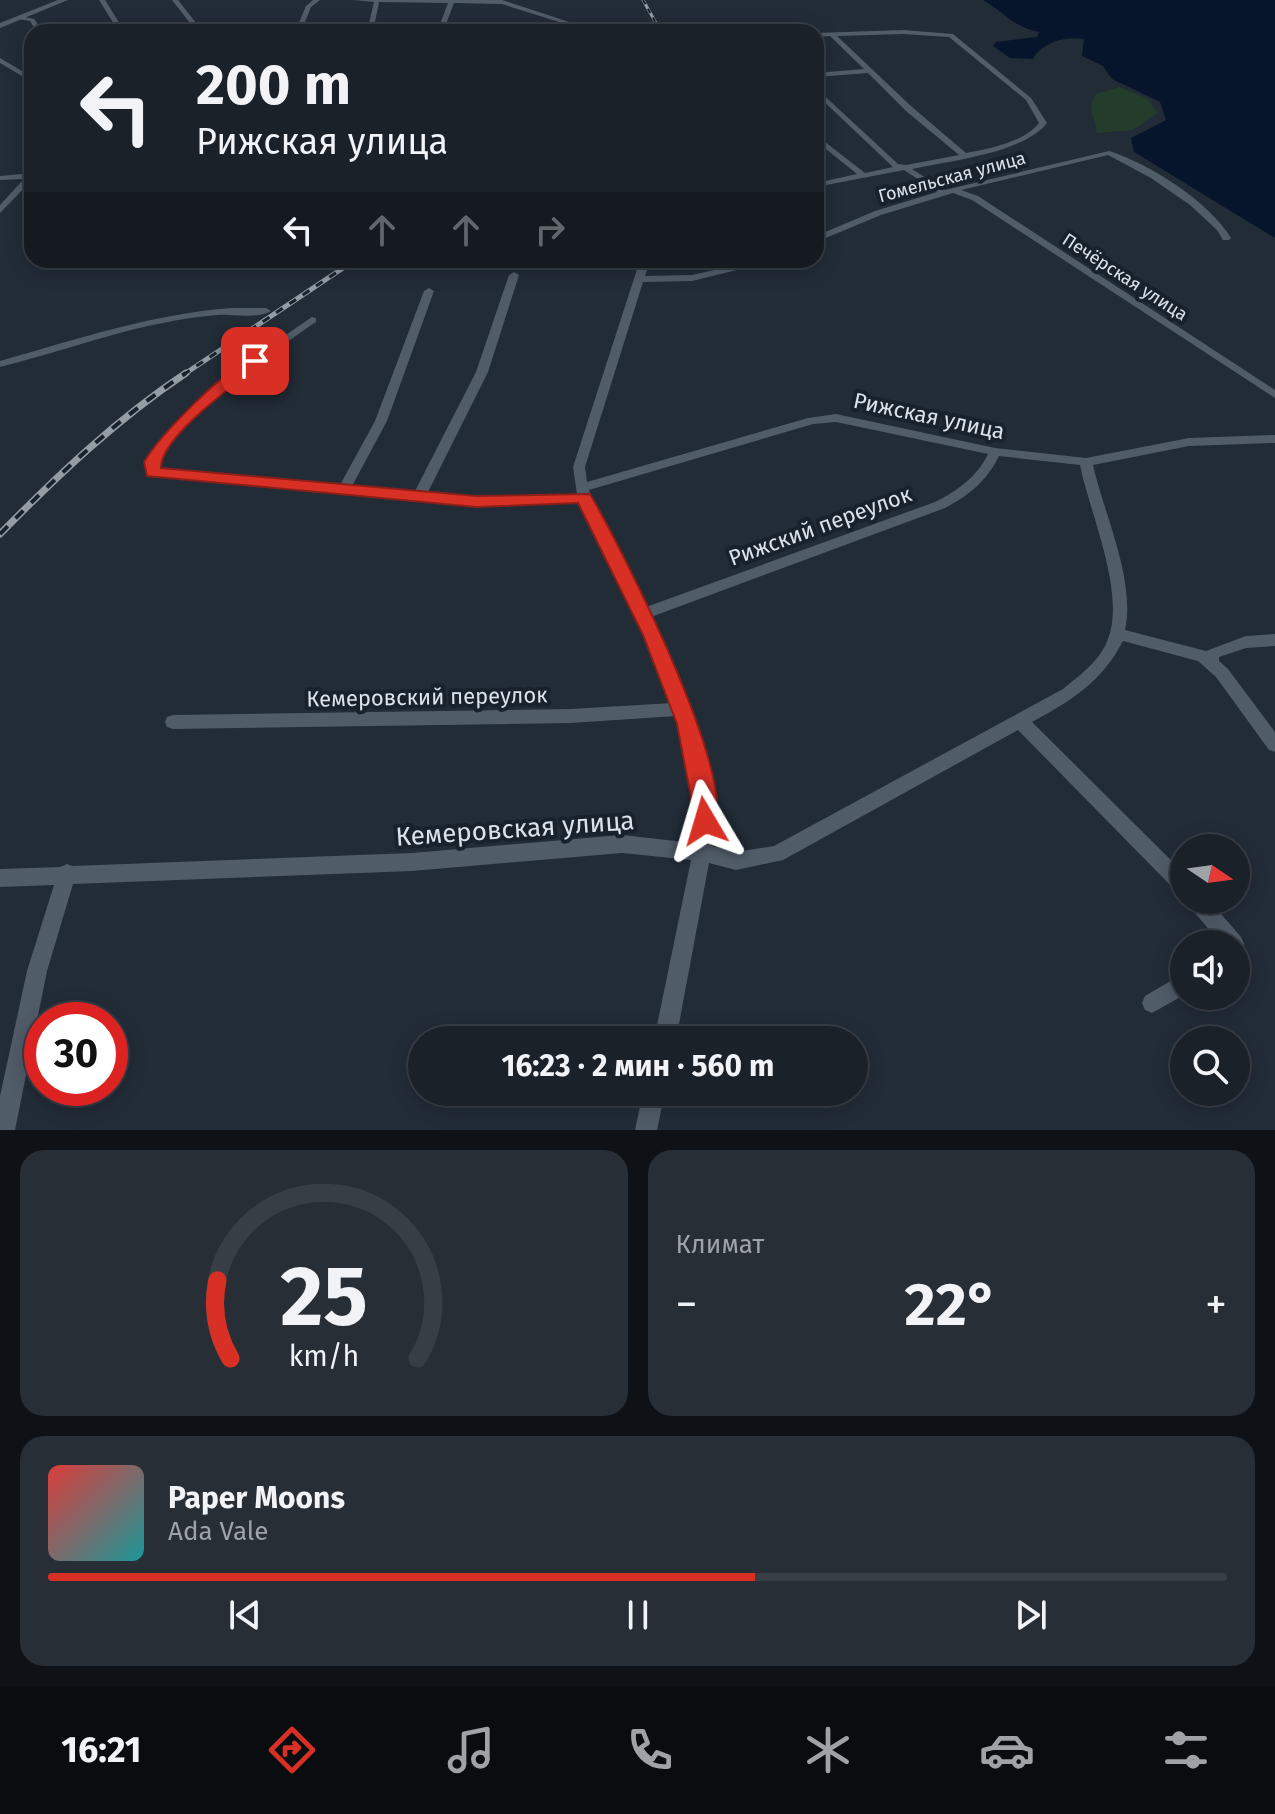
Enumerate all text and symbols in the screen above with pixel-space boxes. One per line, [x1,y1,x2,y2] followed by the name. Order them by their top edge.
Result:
[196,52,351,119] text: 200 m
[64,56,168,160] icon: left
[196,120,448,164] text: Рижская улица
[876,147,1028,207] street label: Гомельская улица
[276,208,320,252] icon: left
[360,208,404,252] icon: ahead
[444,208,488,252] icon: ahead
[528,208,572,252] icon: right
[1058,228,1192,326] street label: Печёрская улица
[221,327,289,395] pin
[233,339,277,383] icon: arrive
[851,387,1007,445] street label: Рижская улица
[725,480,916,572] street label: Рижский переулок
[306,681,548,713] street label: Кемеровский переулок
[663,779,747,863] position arrow
[395,805,635,853] street label: Кемеровская улица
[1170,834,1250,914] north arrow
[1170,834,1250,1106] map controls
[1170,930,1250,1010] button: sound
[24,1002,128,1106] speed limit sign: 30
[1170,1026,1250,1106] button: search
[502,1048,774,1084] text: 16:23 · 2 мин · 560 m
[676,1229,764,1260] text: Климат
[280,1247,368,1347] text: 25
[905,1269,998,1341] text: 22°
[676,1278,698,1331] text: −
[1205,1278,1227,1331] text: +
[288,1339,359,1374] text: km/h
[168,1480,345,1516] text: Paper Moons
[168,1516,268,1547] text: Ada Vale
[223,1593,267,1637] icon: previous
[616,1593,660,1637] icon: pause
[1009,1593,1053,1637] icon: next
[264,1722,320,1778] icon: directions
[443,1722,499,1778] icon: music
[622,1722,678,1778] icon: phone
[800,1722,856,1778] icon: climate
[979,1722,1035,1778] icon: car
[1158,1722,1214,1778] icon: filters
[61,1728,142,1772] text: 16:21

